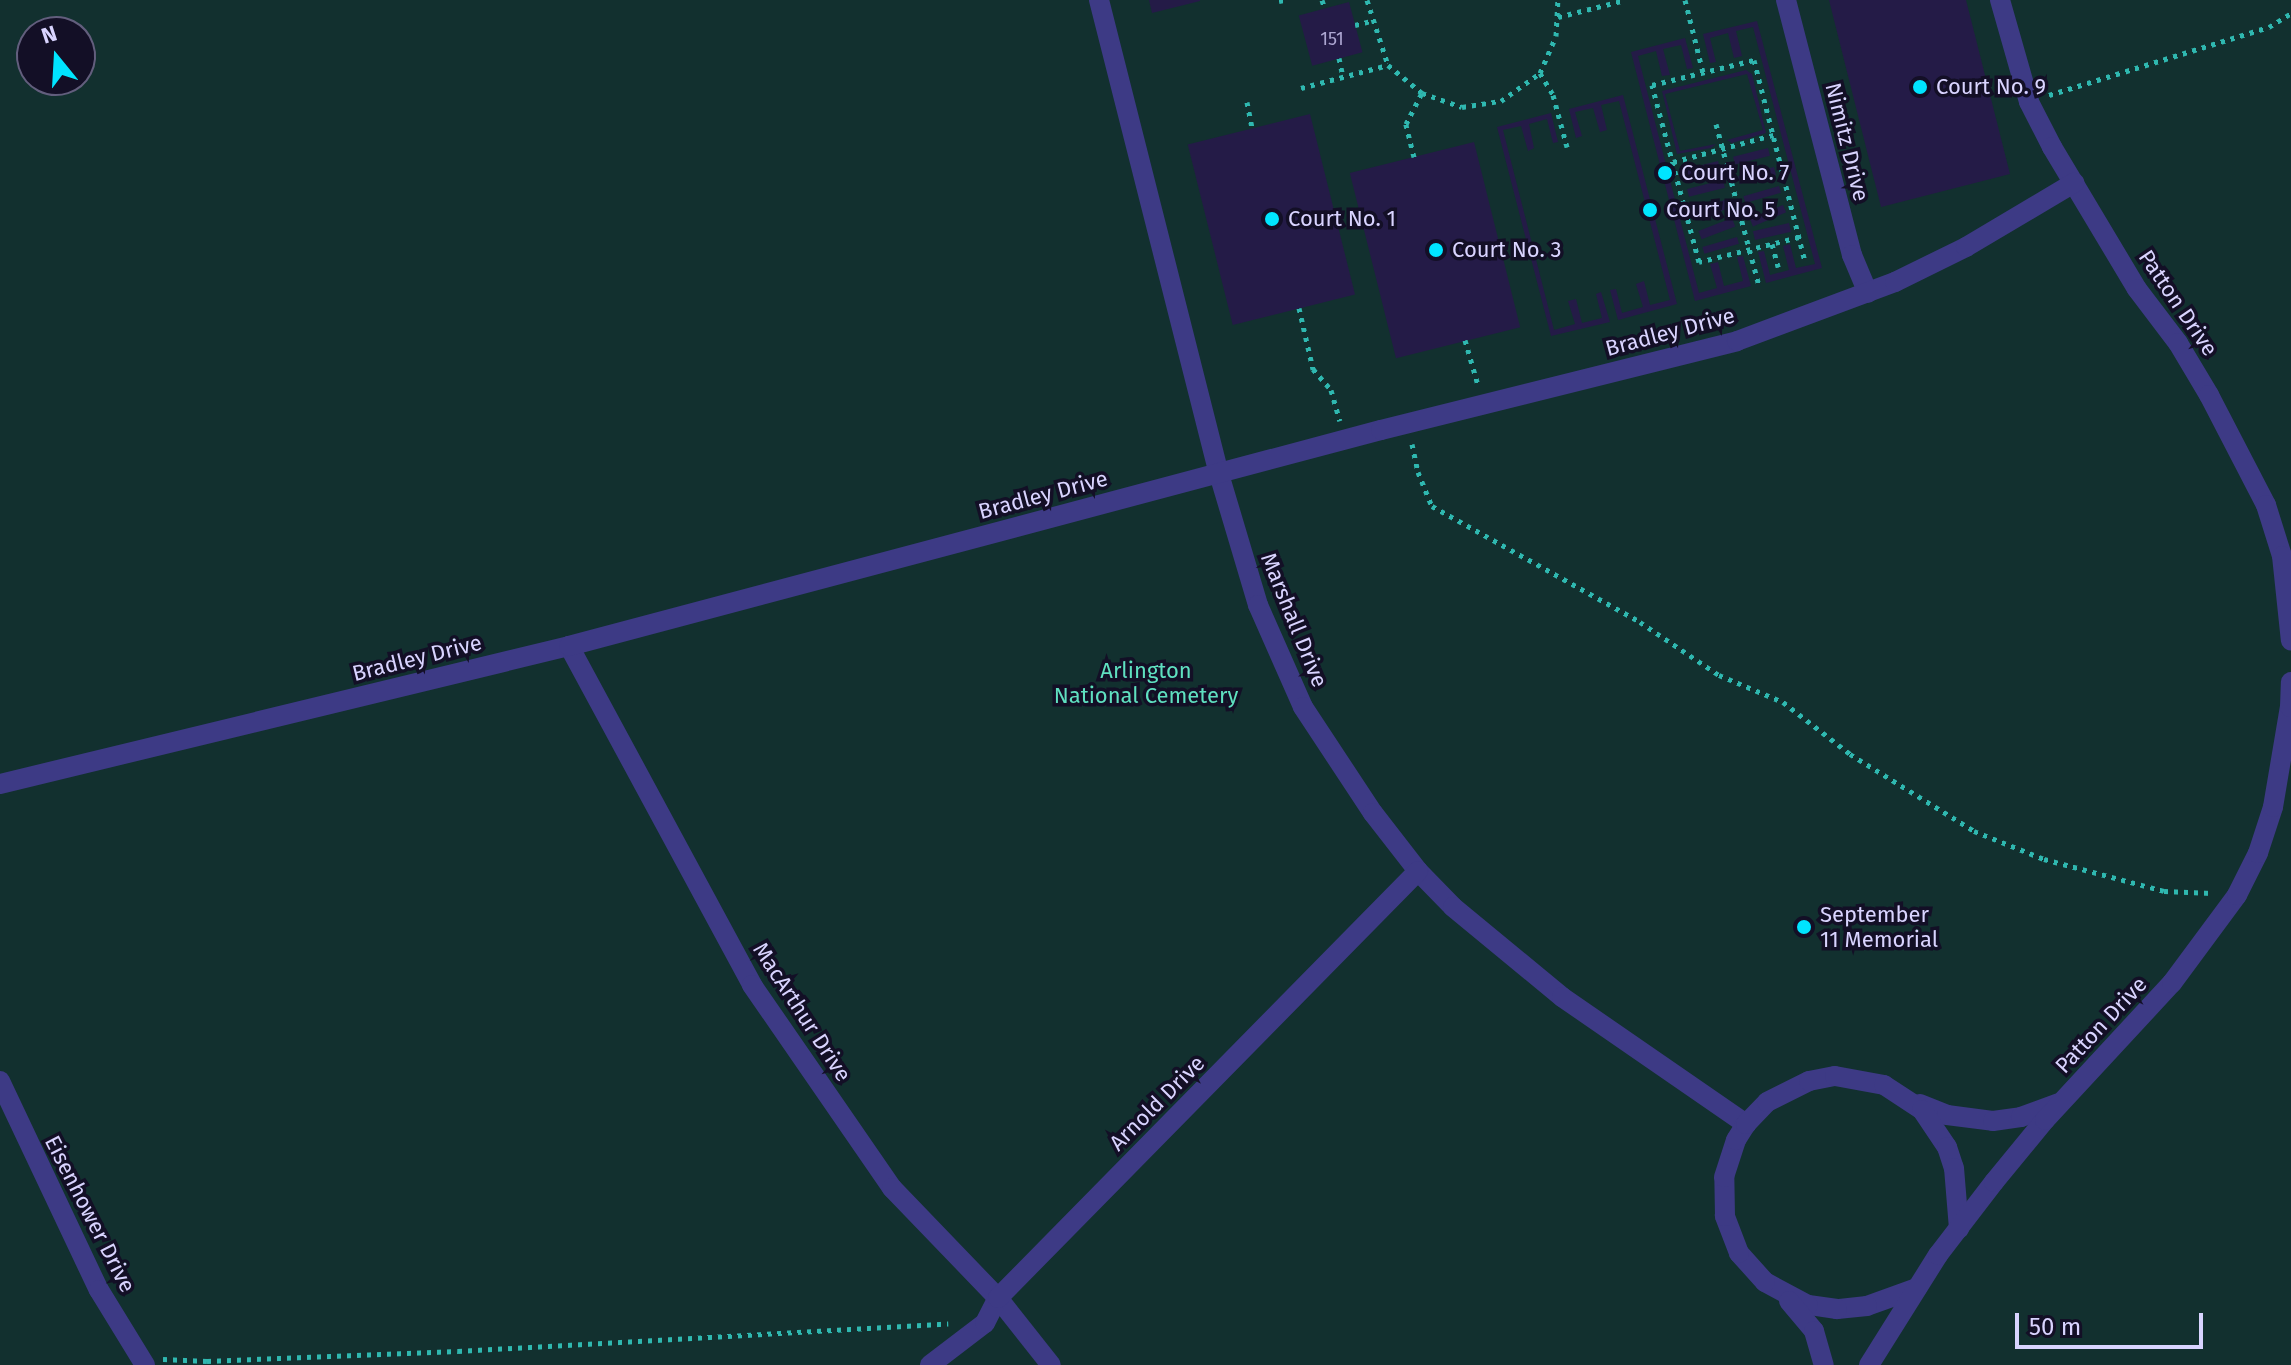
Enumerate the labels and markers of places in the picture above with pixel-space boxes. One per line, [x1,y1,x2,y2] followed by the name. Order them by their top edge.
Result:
[1936,74,2046,100] place label: Court No. 9
[1911,78,1929,96] marker: Court No. 9
[1681,160,1789,186] place label: Court No. 7
[1656,164,1674,182] marker: Court No. 7
[1666,197,1776,223] place label: Court No. 5
[1641,201,1659,219] marker: Court No. 5
[1288,206,1396,232] place label: Court No. 1
[1263,210,1281,228] marker: Court No. 1
[1452,237,1562,263] place label: Court No. 3
[1427,241,1445,259] marker: Court No. 3
[1820,901,1938,952] place label: September 11 Memorial
[1795,918,1813,936] marker: September 11 Memorial

